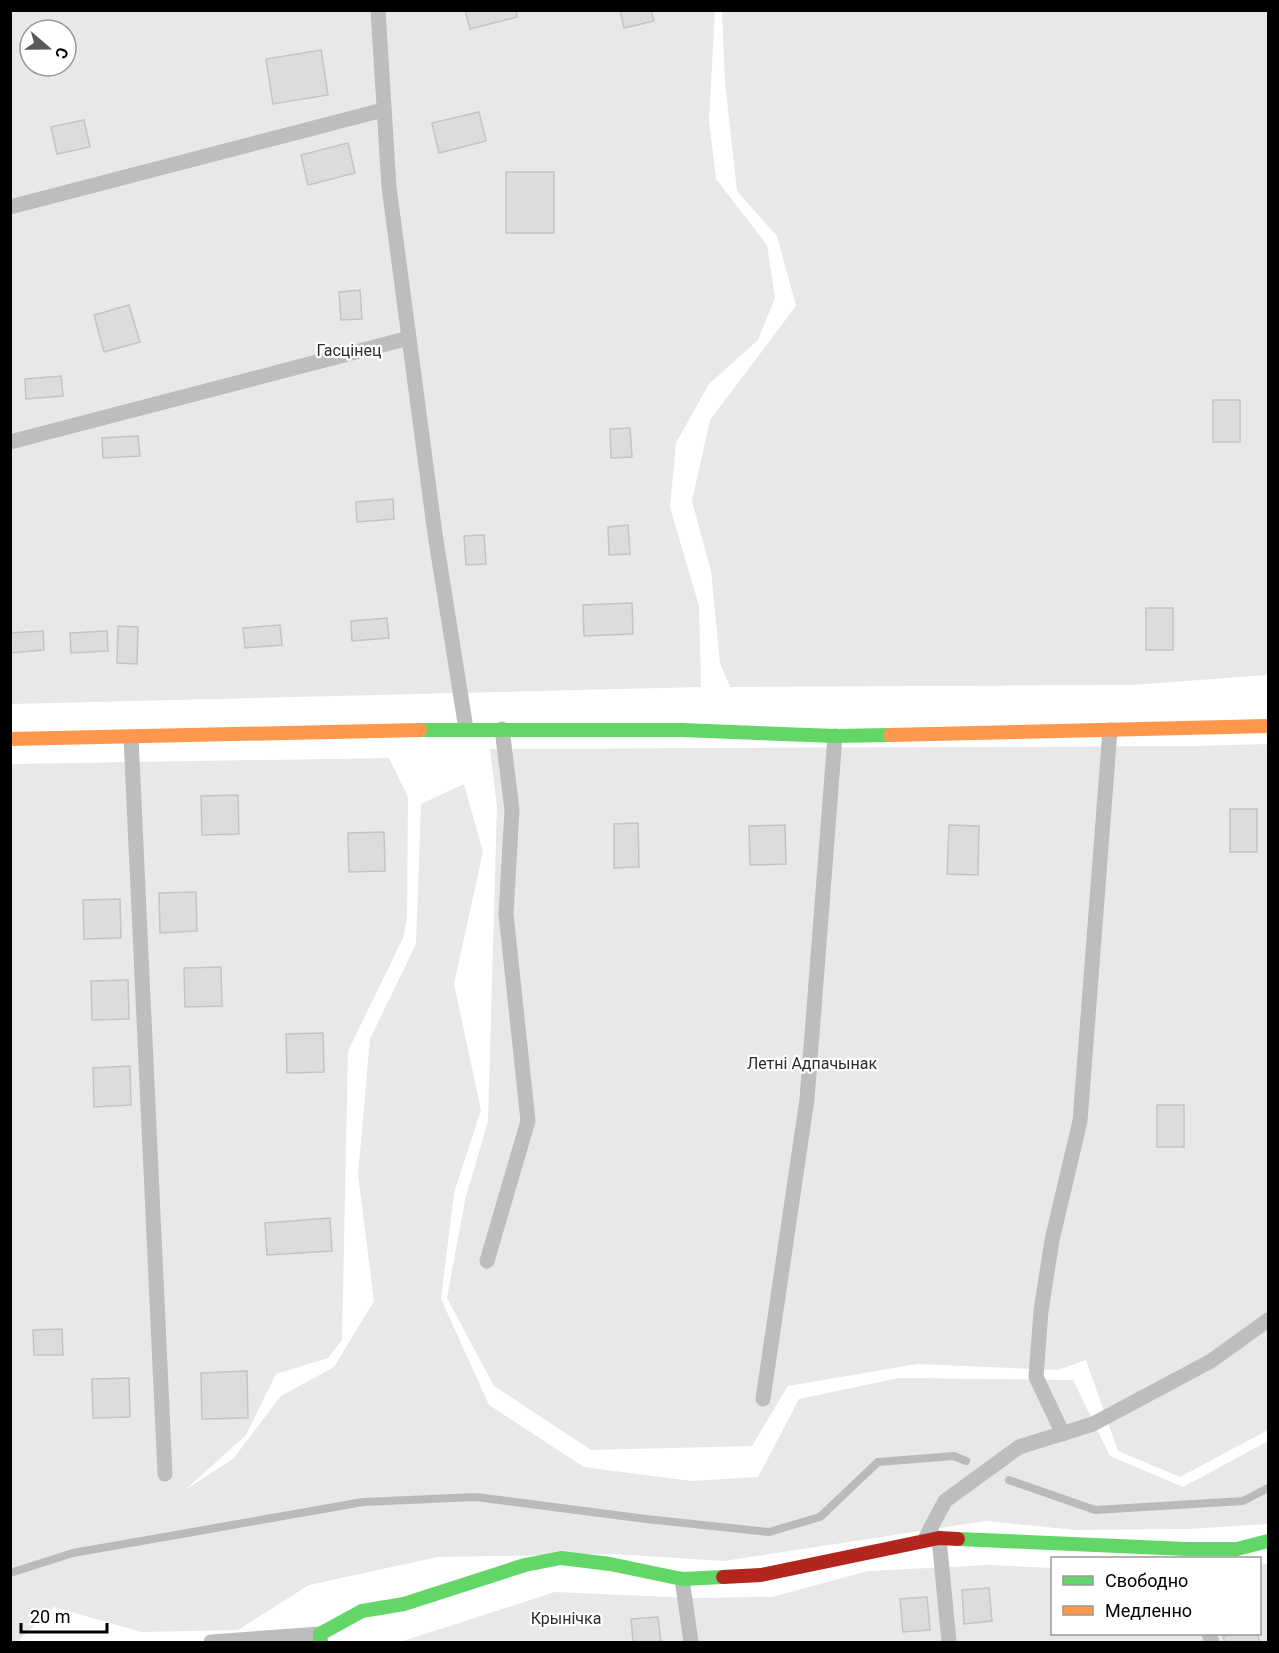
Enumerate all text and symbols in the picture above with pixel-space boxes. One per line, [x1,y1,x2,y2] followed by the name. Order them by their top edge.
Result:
[18,18,78,78] north arrow
[51,45,72,61] text: С
[317,341,382,360] park label: Гасцінец
[747,1054,877,1073] park label: Летні Адпачынак
[1051,1557,1261,1635] legend
[1105,1570,1188,1591] text: Свободно
[21,1596,106,1634] scale bar
[1105,1600,1192,1621] text: Медленно
[30,1606,70,1627] text: 20 m
[531,1609,601,1628] park label: Крынічка

